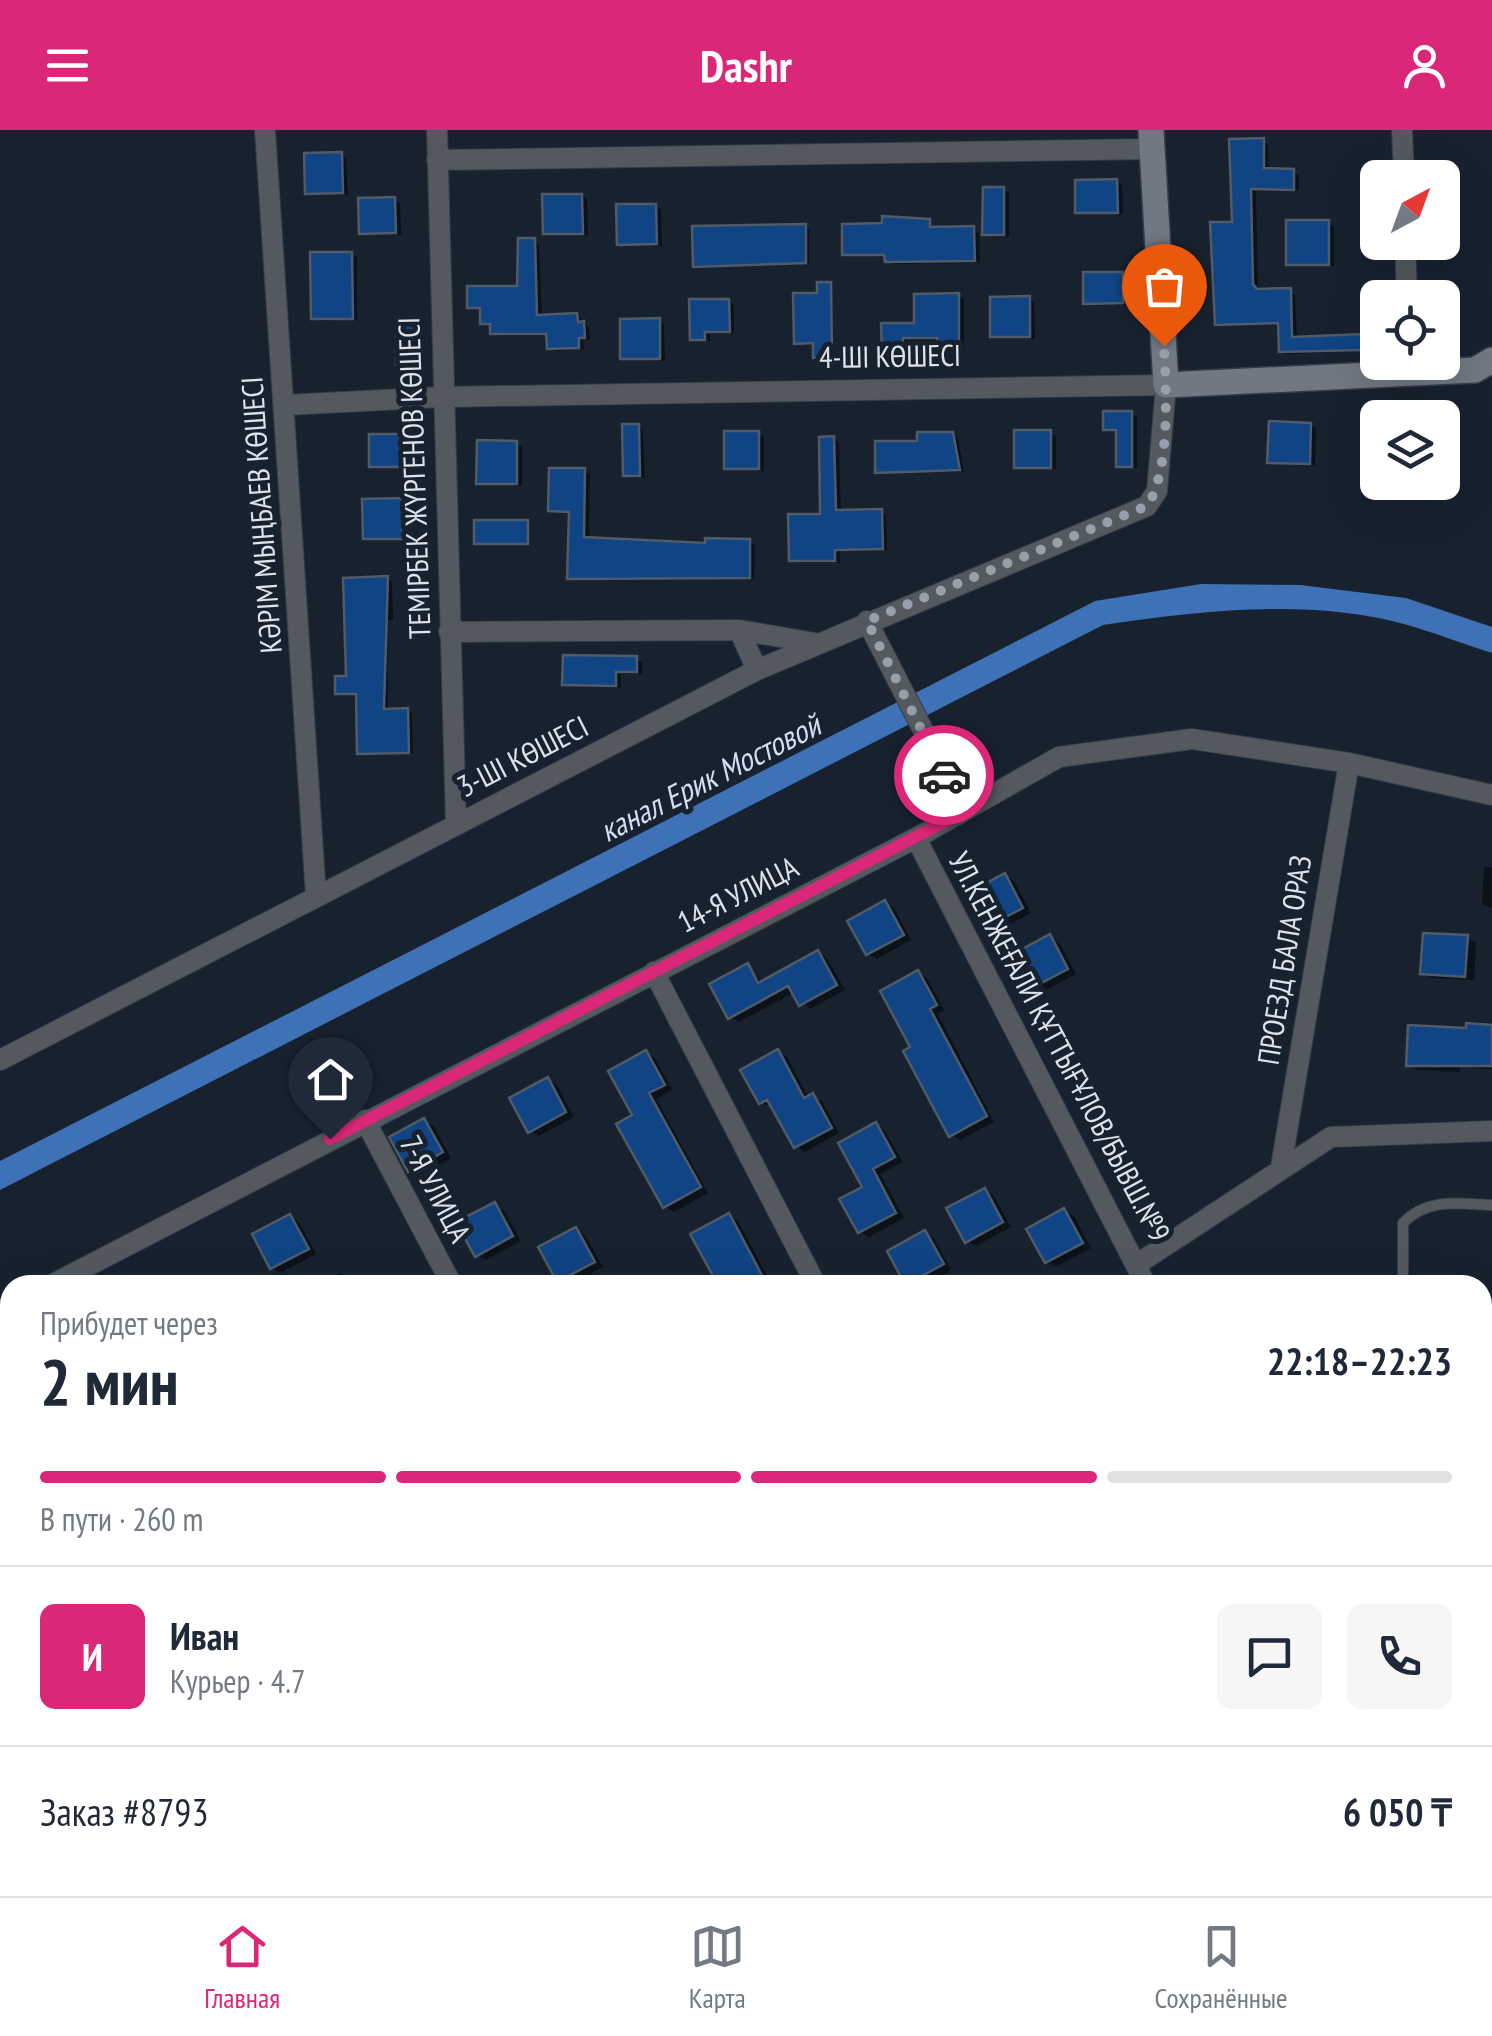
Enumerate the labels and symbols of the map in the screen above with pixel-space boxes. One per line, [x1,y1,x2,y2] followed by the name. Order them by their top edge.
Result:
[1360,160,1460,260] north arrow
[1122,244,1207,347] pin
[388,317,439,640] street label: ТЕМІРБЕК ЖҮРГЕНОВ КӨШЕСІ
[819,335,961,376] street label: 4-ШІ КӨШЕСІ
[231,376,290,655] street label: КӘРІМ МЫҢБАЕВ КӨШЕСІ
[592,702,830,851] water label: канал Ерик Мостовой
[450,706,594,805] street label: 3-ШІ КӨШЕСІ
[894,725,994,825] courier
[941,845,1180,1248] street label: УЛ.КЕНЖЕҒАЛИ ҚҰТТЫҒҰЛОВ/БЫВШ.№9
[670,846,805,941] street label: 14-Я УЛИЦА
[1248,852,1319,1067] street label: ПРОЕЗД БАЛА ОРАЗ
[288,1037,373,1140] pin
[392,1128,481,1249] street label: 7-Я УЛИЦА

